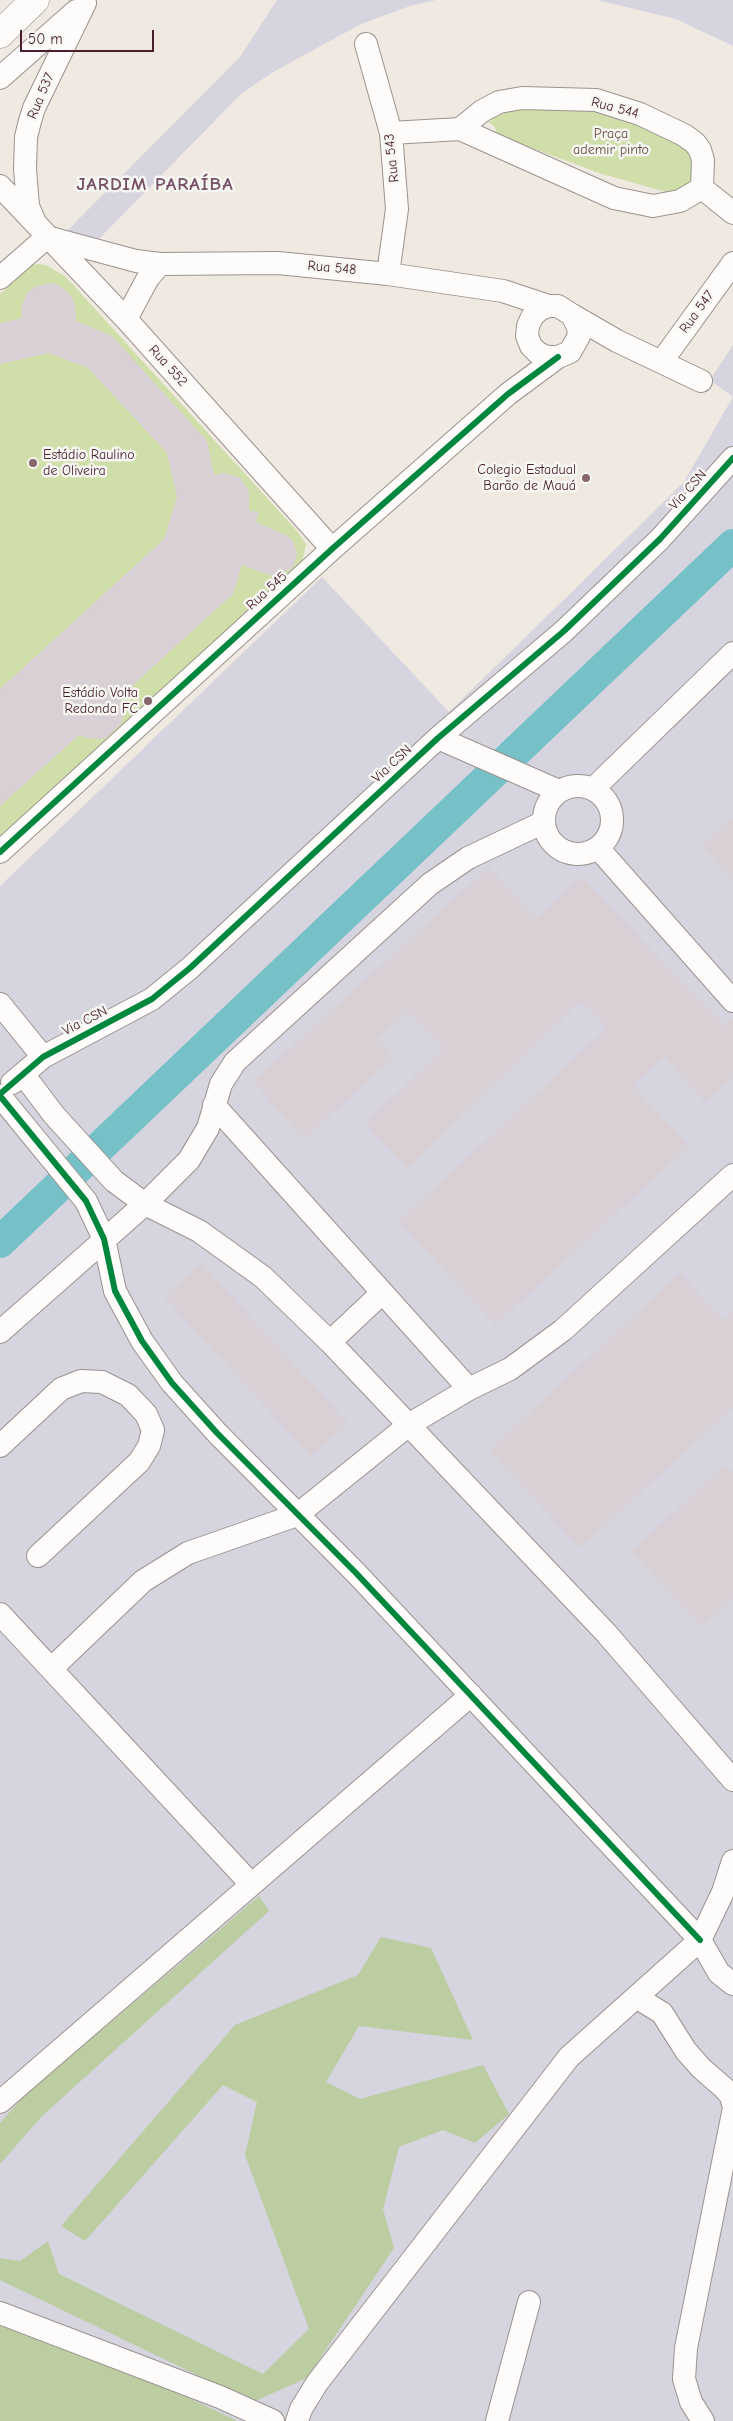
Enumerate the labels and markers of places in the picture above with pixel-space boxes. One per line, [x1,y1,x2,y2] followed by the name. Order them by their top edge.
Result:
[43,447,135,480] place label: Estádio Raulino de Oliveira
[27,457,39,469] marker: Estádio Raulino de Oliveira
[477,462,576,494] place label: Colegio Estadual Barão de Mauá
[580,472,592,484] marker: Colegio Estadual Barão de Mauá
[62,685,138,718] place label: Estádio Volta Redonda FC
[142,695,154,707] marker: Estádio Volta Redonda FC

